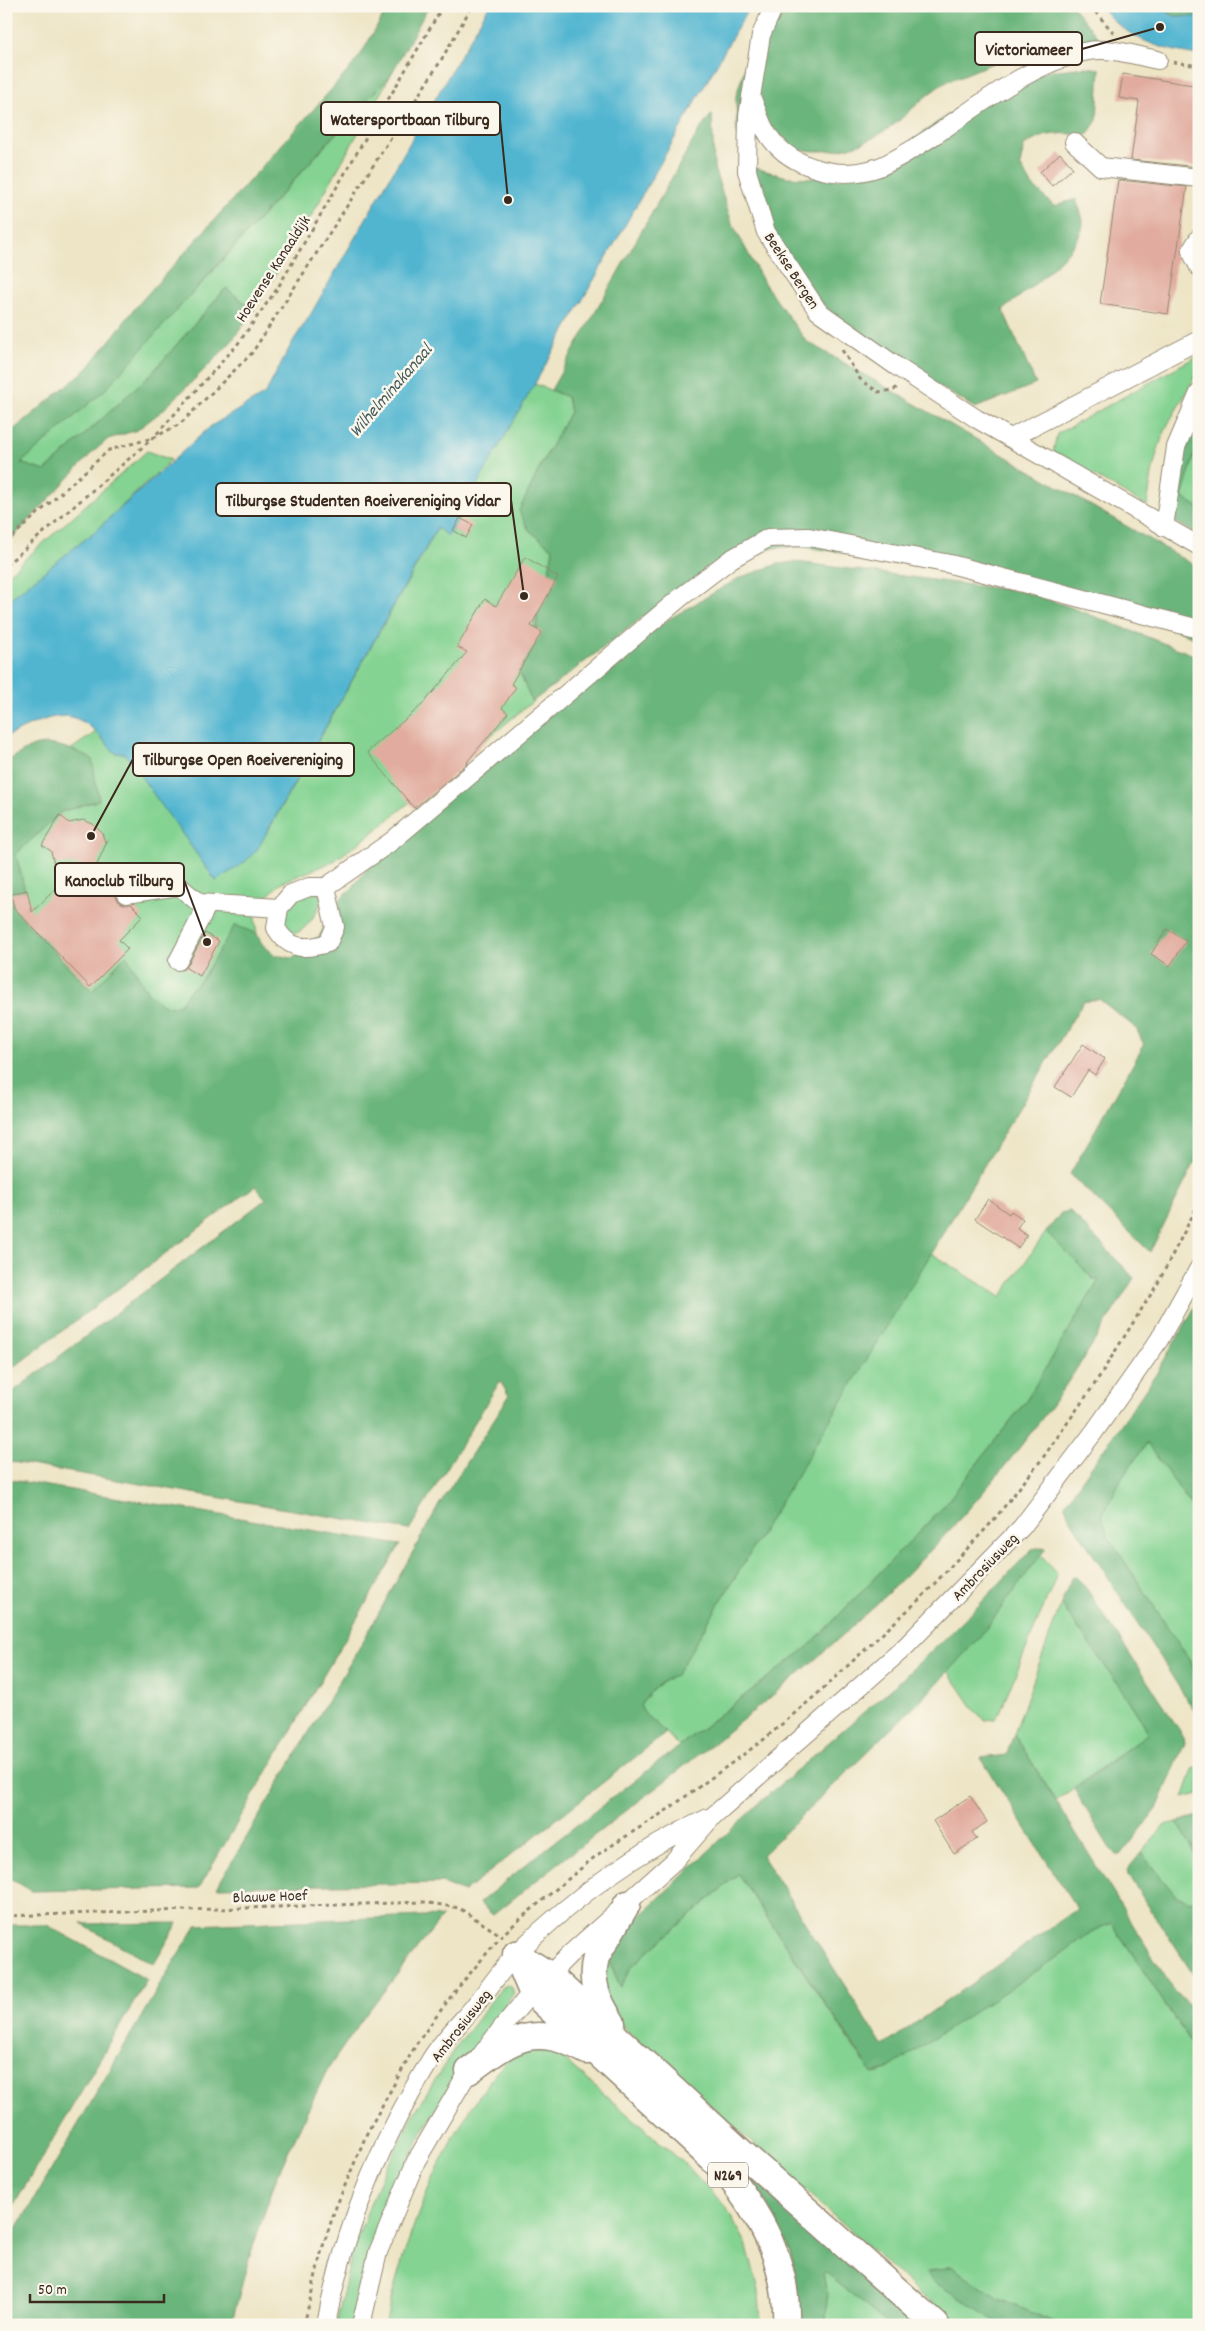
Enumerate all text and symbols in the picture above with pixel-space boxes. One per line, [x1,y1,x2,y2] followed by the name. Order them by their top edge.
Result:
[975,32,1082,65] callout: Victoriameer
[985,39,1073,64] text: Victoriameer
[321,102,500,135] callout: Watersportbaan Tilburg
[330,109,490,134] text: Watersportbaan Tilburg
[231,211,317,327] street label: Hoevense Kanaaldijk
[757,228,824,314] street label: Beekse Bergen
[344,338,441,444] water label: Wilhelminakanaal
[216,483,511,516] callout: Tilburgse Studenten Roeivereniging Vidar
[225,490,501,515] text: Tilburgse Studenten Roeivereniging Vidar
[133,743,354,776] callout: Tilburgse Open Roeivereniging
[143,749,343,774] text: Tilburgse Open Roeivereniging
[55,863,184,896] callout: Kanoclub Tilburg
[64,870,174,895] text: Kanoclub Tilburg
[947,1528,1024,1607] street label: Ambrosiusweg
[232,1885,308,1910] street label: Blauwe Hoef
[426,1985,498,2068] street label: Ambrosiusweg
[708,2162,748,2188] road number: N269
[30,2271,164,2303] scale bar
[38,2280,67,2302] text: 50 m

